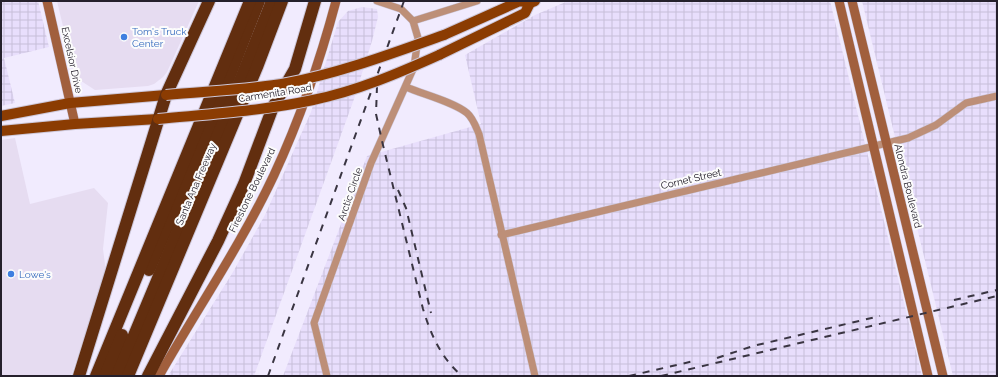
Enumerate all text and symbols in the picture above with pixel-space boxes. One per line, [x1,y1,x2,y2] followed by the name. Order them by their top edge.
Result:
[60,26,84,94] street label: Excelsior Drive
[132,26,187,49] place label: Tom's Truck Center
[119,32,129,42] marker: Tom's Truck Center
[237,82,313,104] street label: Carmenita Road
[174,141,218,227] street label: Santa Ana Freeway
[892,143,924,229] street label: Alondra Boulevard
[227,146,277,234] street label: Firestone Boulevard
[336,166,364,222] street label: Arctic Circle
[660,167,723,191] street label: Cornet Street
[6,269,16,279] marker: Lowe's
[19,269,51,280] place label: Lowe's

